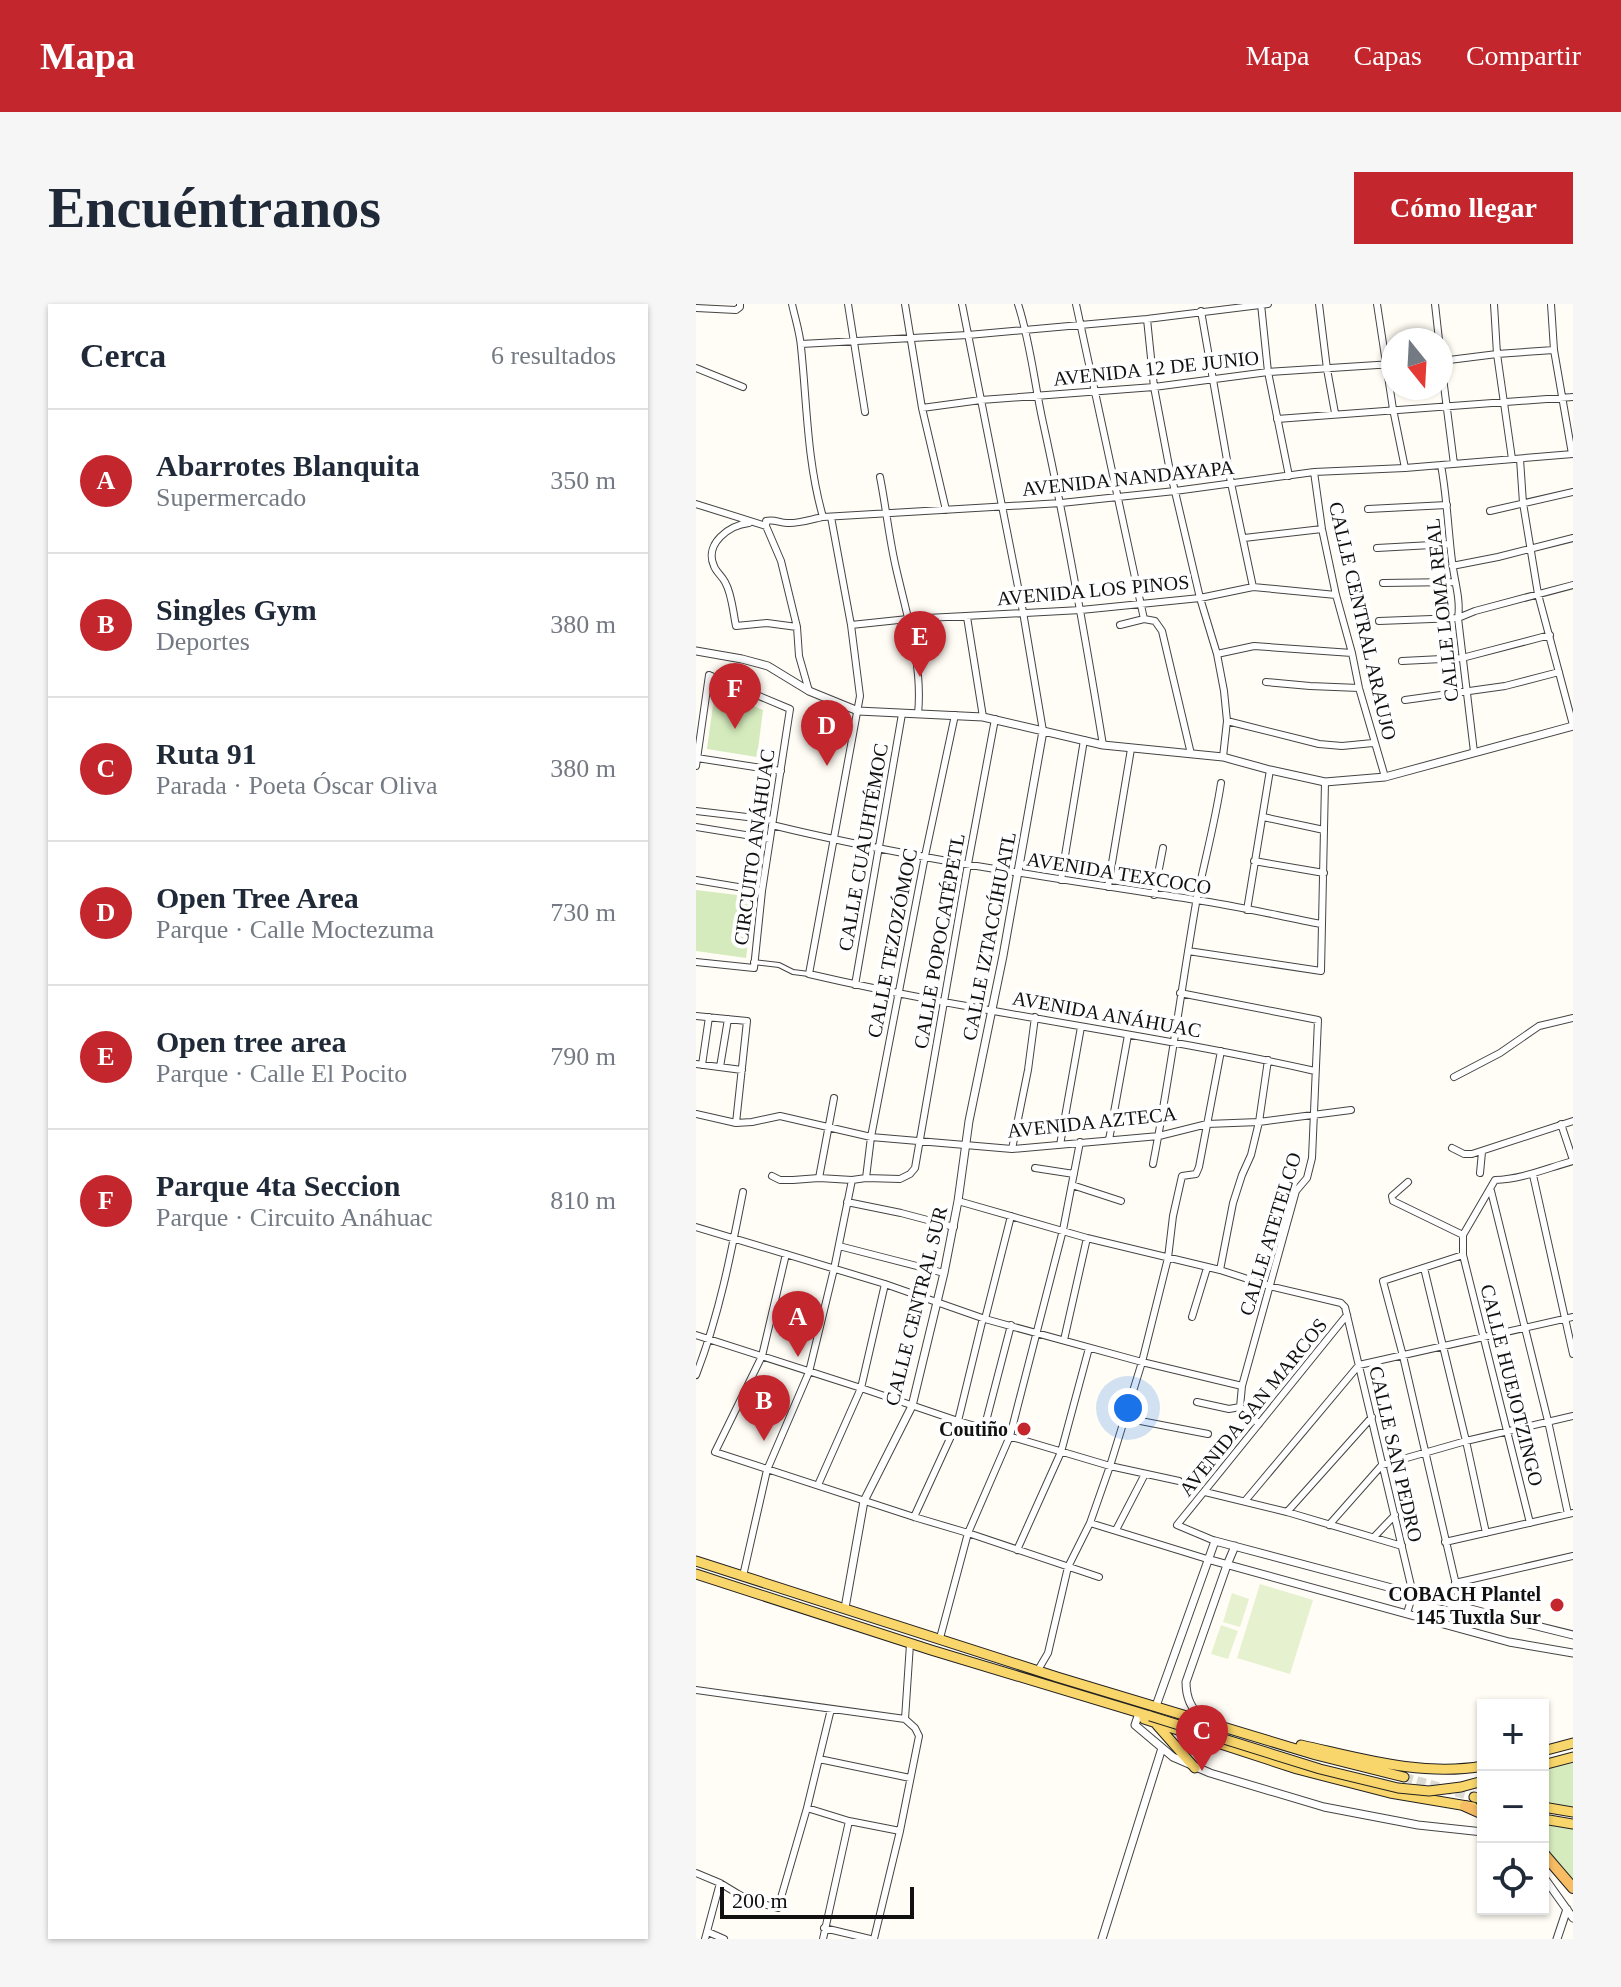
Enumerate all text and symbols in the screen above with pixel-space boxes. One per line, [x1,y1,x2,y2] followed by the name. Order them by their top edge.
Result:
[40,35,135,77] text: Mapa
[1246,40,1309,71] text: Mapa
[1353,40,1422,71] text: Capas
[1466,40,1581,71] text: Compartir
[1354,172,1573,244] button: Cómo llegar
[48,177,381,239] text: Encuéntranos
[1381,328,1453,400] north arrow
[80,337,166,374] text: Cerca
[491,341,616,370] text: 6 resultados
[1052,346,1260,390] street label: AVENIDA 12 DE JUNIO
[156,449,420,482] text: Abarrotes Blanquita
[1021,456,1236,500] street label: AVENIDA NANDAYAPA
[97,466,115,495] text: A
[550,466,616,495] text: 350 m
[156,483,306,512] text: Supermercado
[1325,500,1401,742] street label: CALLE CENTRAL ARAUJO
[1421,517,1463,703] street label: CALLE LOMA REAL
[996,571,1190,609] street label: AVENIDA LOS PINOS
[156,593,317,626] text: Singles Gym
[97,610,115,639] text: B
[550,610,616,639] text: 380 m
[894,611,946,677] pin: E
[156,627,250,656] text: Deportes
[709,663,761,729] pin: F
[801,700,853,766] pin: D
[156,737,257,770] text: Ruta 91
[834,741,892,953] street label: CALLE CUAUHTÉMOC
[729,747,779,947] street label: CIRCUITO ANÁHUAC
[97,754,115,783] text: C
[550,754,616,783] text: 380 m
[156,771,438,800] text: Parada · Poeta Óscar Oliva
[958,830,1020,1042] street label: CALLE IZTACCÍHUATL
[909,832,969,1050] street label: CALLE POPOCATÉPETL
[862,846,921,1040] street label: CALLE TEZOZÓMOC
[1025,848,1213,898] street label: AVENIDA TEXCOCO
[156,881,359,914] text: Open Tree Area
[97,898,115,927] text: D
[550,898,616,927] text: 730 m
[156,915,434,944] text: Parque · Calle Moctezuma
[1011,987,1203,1041] street label: AVENIDA ANÁHUAC
[156,1025,347,1058] text: Open tree area
[97,1042,115,1071] text: E
[550,1042,616,1071] text: 790 m
[156,1059,407,1088] text: Parque · Calle El Pocito
[1006,1102,1178,1142] street label: AVENIDA AZTECA
[1235,1150,1305,1318] street label: CALLE ATETELCO
[156,1169,400,1202] text: Parque 4ta Seccion
[98,1186,114,1215] text: F
[550,1186,616,1215] text: 810 m
[156,1203,433,1232] text: Parque · Circuito Anáhuac
[881,1203,952,1408] street label: CALLE CENTRAL SUR
[1476,1282,1548,1488] street label: CALLE HUEJOTZINGO
[772,1291,824,1357] pin: A
[1175,1314,1331,1500] street label: AVENIDA SAN MARCOS
[1365,1364,1427,1544] street label: CALLE SAN PEDRO
[738,1375,790,1441] pin: B
[1108,1388,1148,1428] your location
[939,1418,1008,1440] place label: Coutiño
[1015,1420,1033,1438] marker: Coutiño
[1388,1583,1541,1628] place label: COBACH Plantel 145 Tuxtla Sur
[1548,1596,1566,1614] marker: COBACH Plantel 145 Tuxtla Sur
[1477,1699,1549,1915] map controls
[1477,1699,1549,1771] button: +
[1176,1705,1228,1771] pin: C
[1477,1771,1549,1843] button: −
[1477,1843,1549,1915] button: locate
[720,1883,914,1919] scale bar
[732,1888,788,1913] text: 200 m

